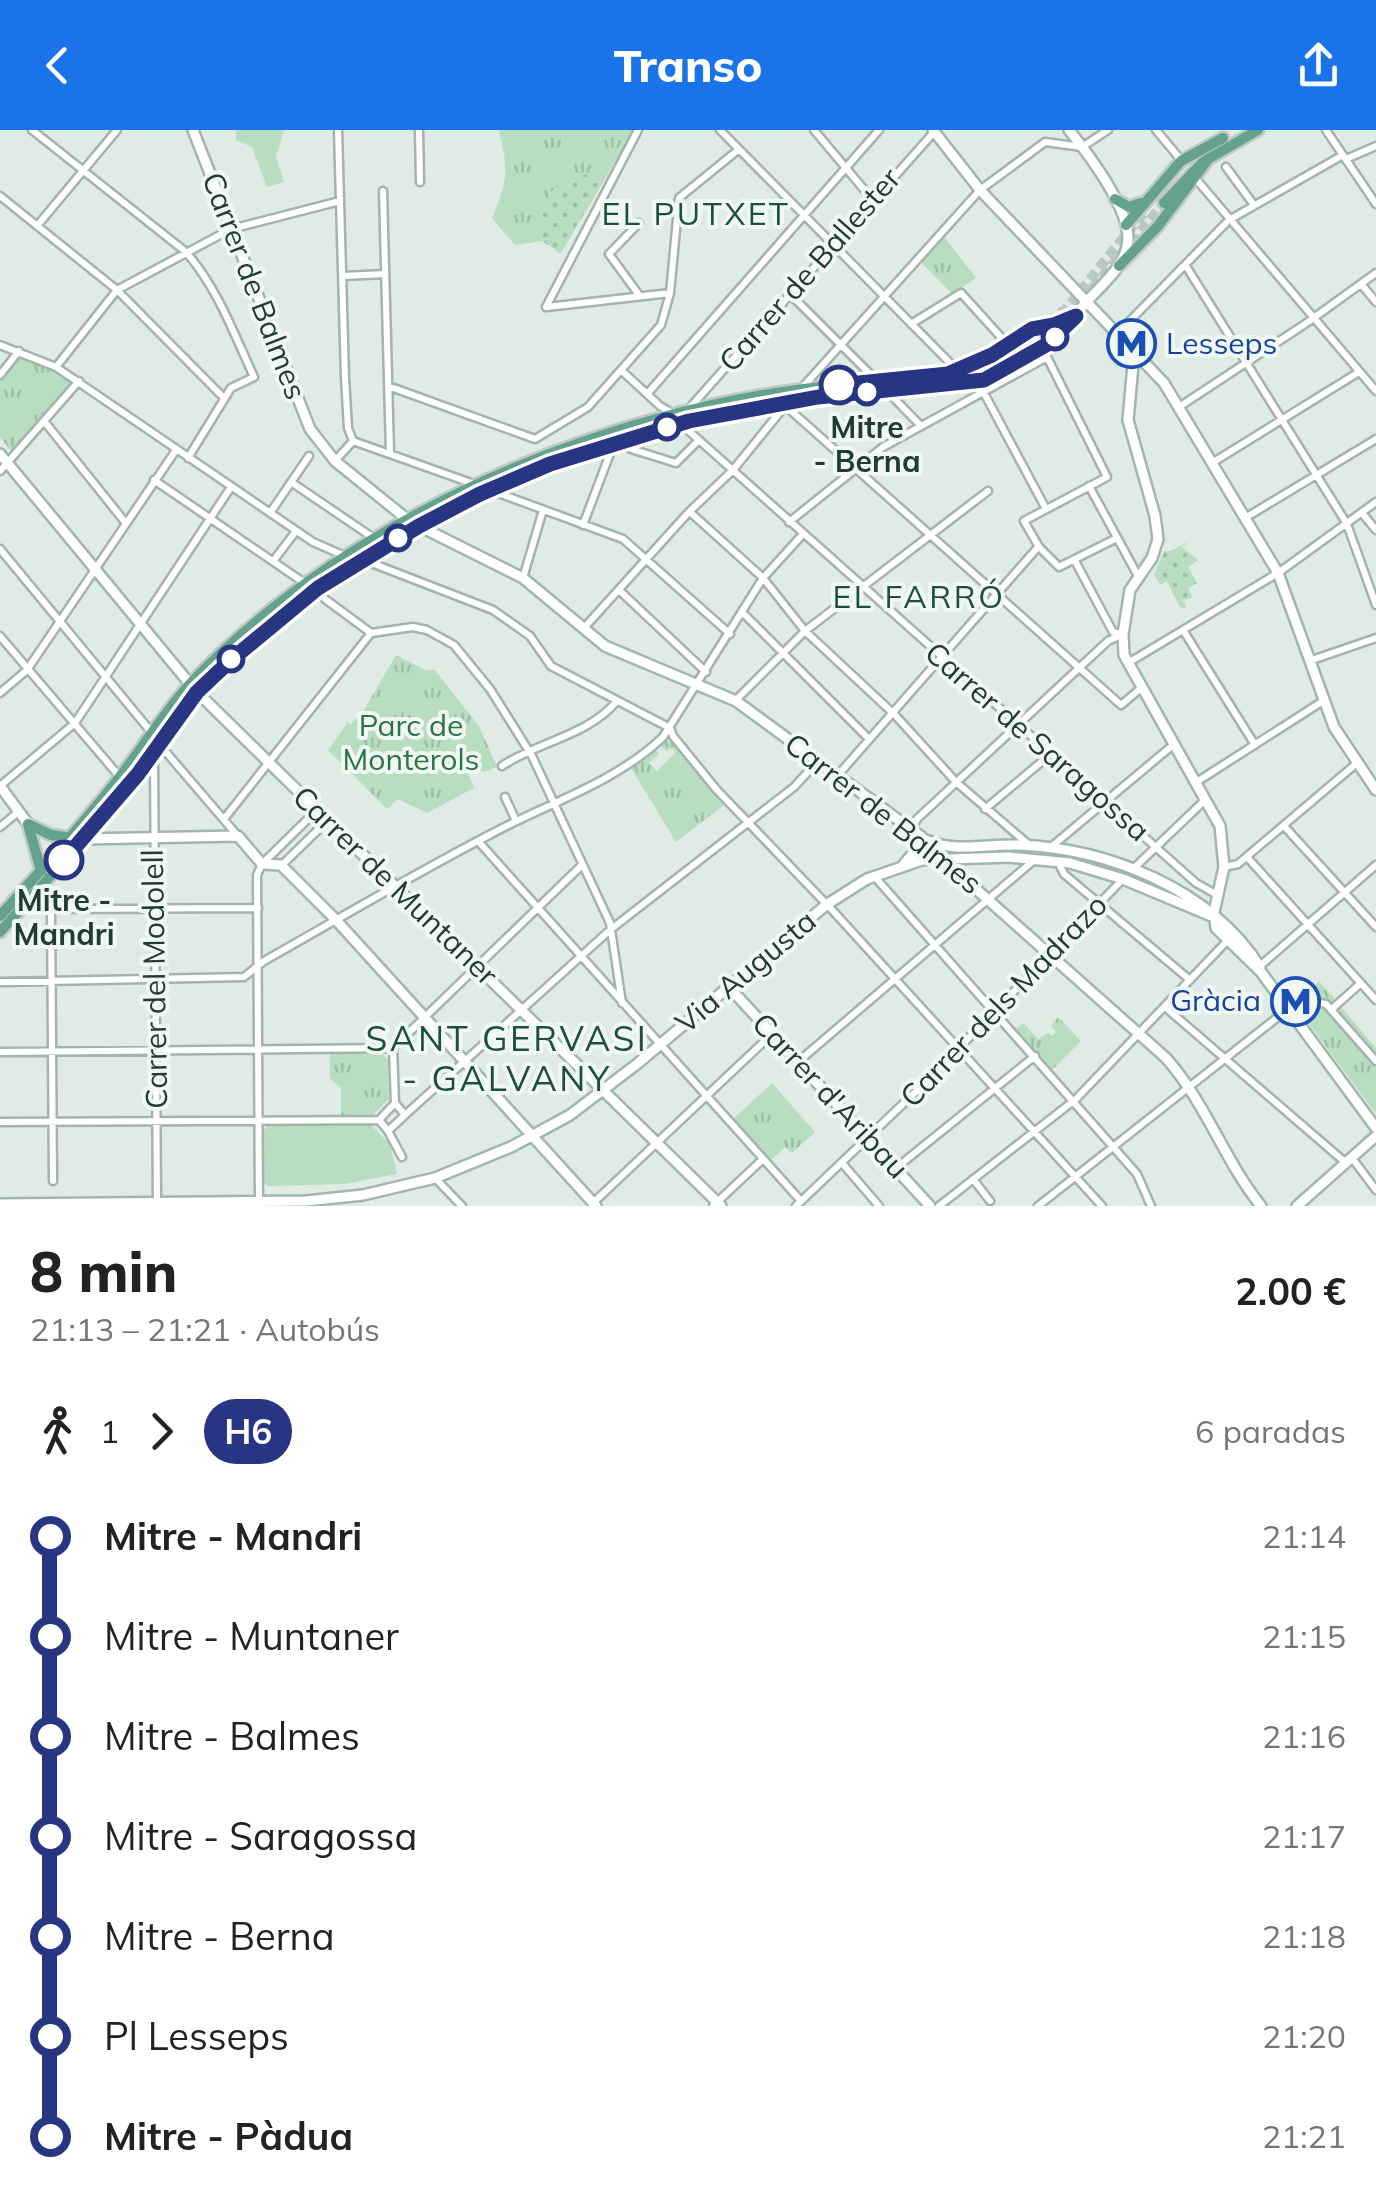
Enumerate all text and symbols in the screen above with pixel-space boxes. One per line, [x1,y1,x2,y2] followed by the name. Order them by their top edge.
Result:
[614,37,762,93] text: Transo
[30,38,85,93] icon: back
[1291,38,1346,93] icon: share
[710,159,908,379] street label: Carrer de Ballester
[194,167,316,404] street label: Carrer de Balmes
[601,193,791,233] district label: EL PUTXET
[1105,318,1157,370] metro station icon: Lesseps
[1042,324,1068,350] unlabelled marker
[1166,324,1277,362] place label: Lesseps
[820,366,858,404] unlabelled marker
[854,379,880,405] marker: Mitre - Berna
[814,408,920,480] place label: Mitre - Berna
[654,414,680,440] unlabelled marker
[385,525,411,551] unlabelled marker
[832,576,1006,616] district label: EL FARRÓ
[918,633,1158,849] street label: Carrer de Saragossa
[218,646,244,672] unlabelled marker
[343,706,479,778] park label: Parc de Monterols
[777,724,990,902] street label: Carrer de Balmes
[285,778,506,993] street label: Carrer de Muntaner
[45,841,83,879] marker: Mitre - Mandri
[133,849,175,1109] street label: Carrer del Modolell
[13,881,115,953] place label: Mitre - Mandri
[892,886,1115,1115] street label: Carrer dels Madrazo
[667,901,823,1041] street label: Via Augusta
[1270,975,1322,1027] metro station icon: Gràcia
[1170,981,1261,1019] place label: Gràcia
[744,1005,917,1186] street label: Carrer d'Aribau
[366,1016,648,1100] district label: SANT GERVASI - GALVANY
[30,1237,177,1306] text: 8 min
[1235,1267,1346,1315] text: 2.00 €
[30,1309,380,1349] text: 21:13 – 21:21 · Autobús
[30,1404,85,1459] icon: walk
[134,1404,189,1459] icon: forward
[224,1409,272,1453] text: H6
[100,1411,119,1451] text: 1
[1195,1411,1346,1451] text: 6 paradas
[104,1512,362,1560] text: Mitre - Mandri
[1262,1516,1346,1556] text: 21:14
[104,1612,399,1660] text: Mitre - Muntaner
[1262,1616,1346,1656] text: 21:15
[104,1712,360,1760] text: Mitre - Balmes
[1262,1716,1346,1756] text: 21:16
[104,1812,417,1860] text: Mitre - Saragossa
[1262,1816,1346,1856] text: 21:17
[104,1912,335,1960] text: Mitre - Berna
[1262,1916,1346,1956] text: 21:18
[104,2012,289,2060] text: Pl Lesseps
[1262,2016,1346,2056] text: 21:20
[104,2112,353,2160] text: Mitre - Pàdua
[1262,2116,1346,2156] text: 21:21

